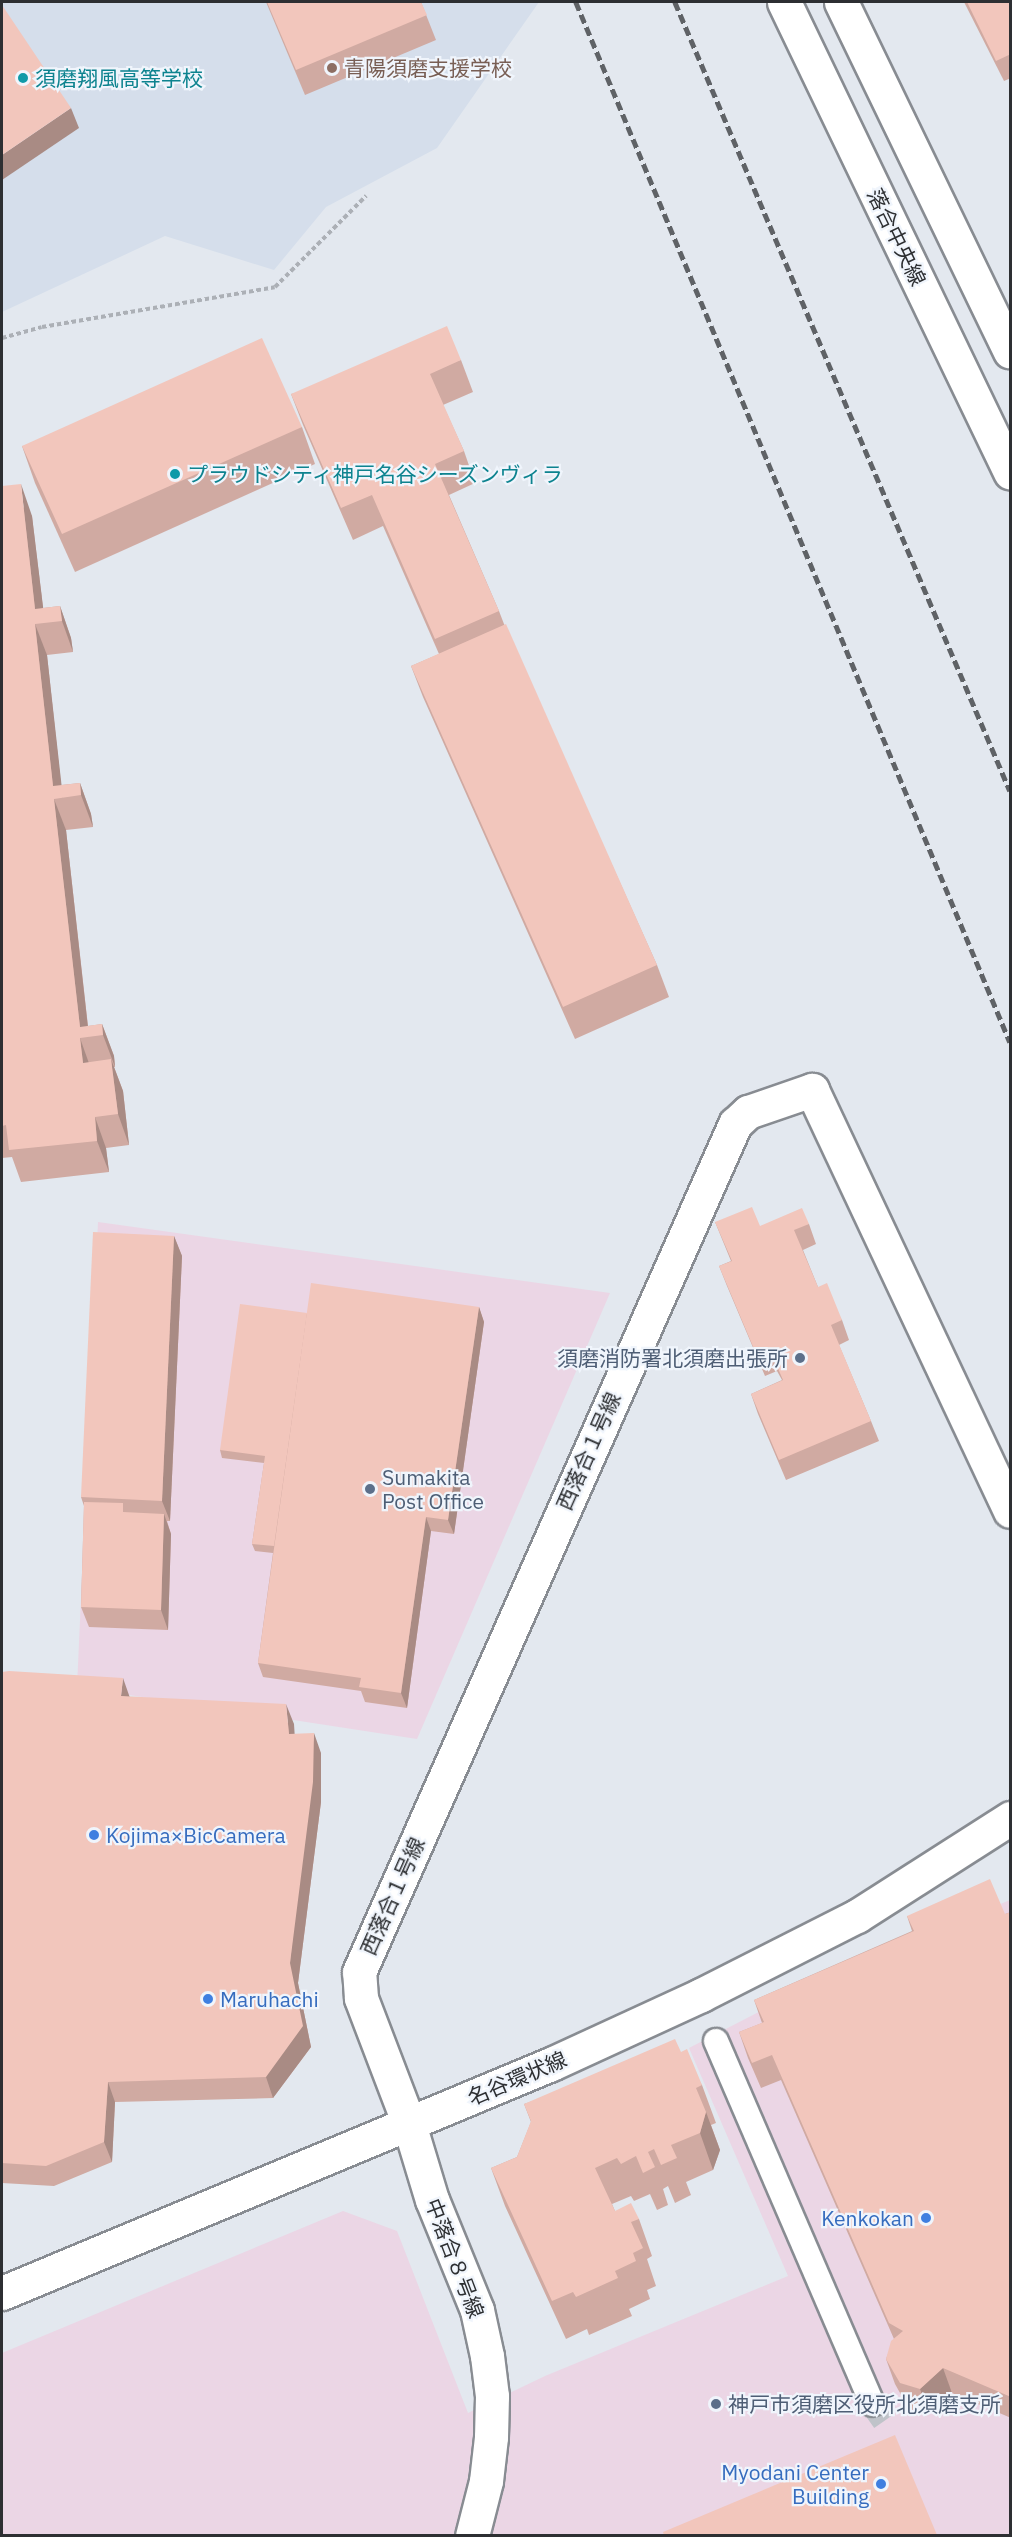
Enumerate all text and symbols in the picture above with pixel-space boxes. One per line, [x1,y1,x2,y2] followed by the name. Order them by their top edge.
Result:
[344,55,512,81] place label: 青陽須磨支援学校
[325,61,339,75] marker: 青陽須磨支援学校
[35,65,203,91] place label: 須磨翔風高等学校
[16,71,30,85] marker: 須磨翔風高等学校
[863,184,931,290] street label: 落合中央線
[187,461,565,487] place label: プラウドシティ神戸名谷シーズンヴィラ
[168,467,182,481] marker: プラウドシティ神戸名谷シーズンヴィラ
[557,1345,788,1371] place label: 須磨消防署北須磨出張所
[793,1351,807,1365] marker: 須磨消防署北須磨出張所
[551,1388,625,1514] street label: 西落合１号線
[382,1464,484,1514] place label: Sumakita Post Office
[363,1482,377,1496] marker: Sumakita Post Office
[106,1822,286,1848] place label: Kojima×BicCamera
[87,1828,101,1842] marker: Kojima×BicCamera
[355,1833,429,1959] street label: 西落合１号線
[220,1986,319,2012] place label: Maruhachi
[201,1992,215,2006] marker: Maruhachi
[464,2046,570,2110] street label: 名谷環状線
[421,2195,489,2321] street label: 中落合８号線
[821,2205,914,2231] place label: Kenkokan
[919,2211,933,2225] marker: Kenkokan
[728,2391,1001,2417] place label: 神戸市須磨区役所北須磨支所
[709,2397,723,2411] marker: 神戸市須磨区役所北須磨支所
[721,2459,869,2509] place label: Myodani Center Building
[874,2477,888,2491] marker: Myodani Center Building

